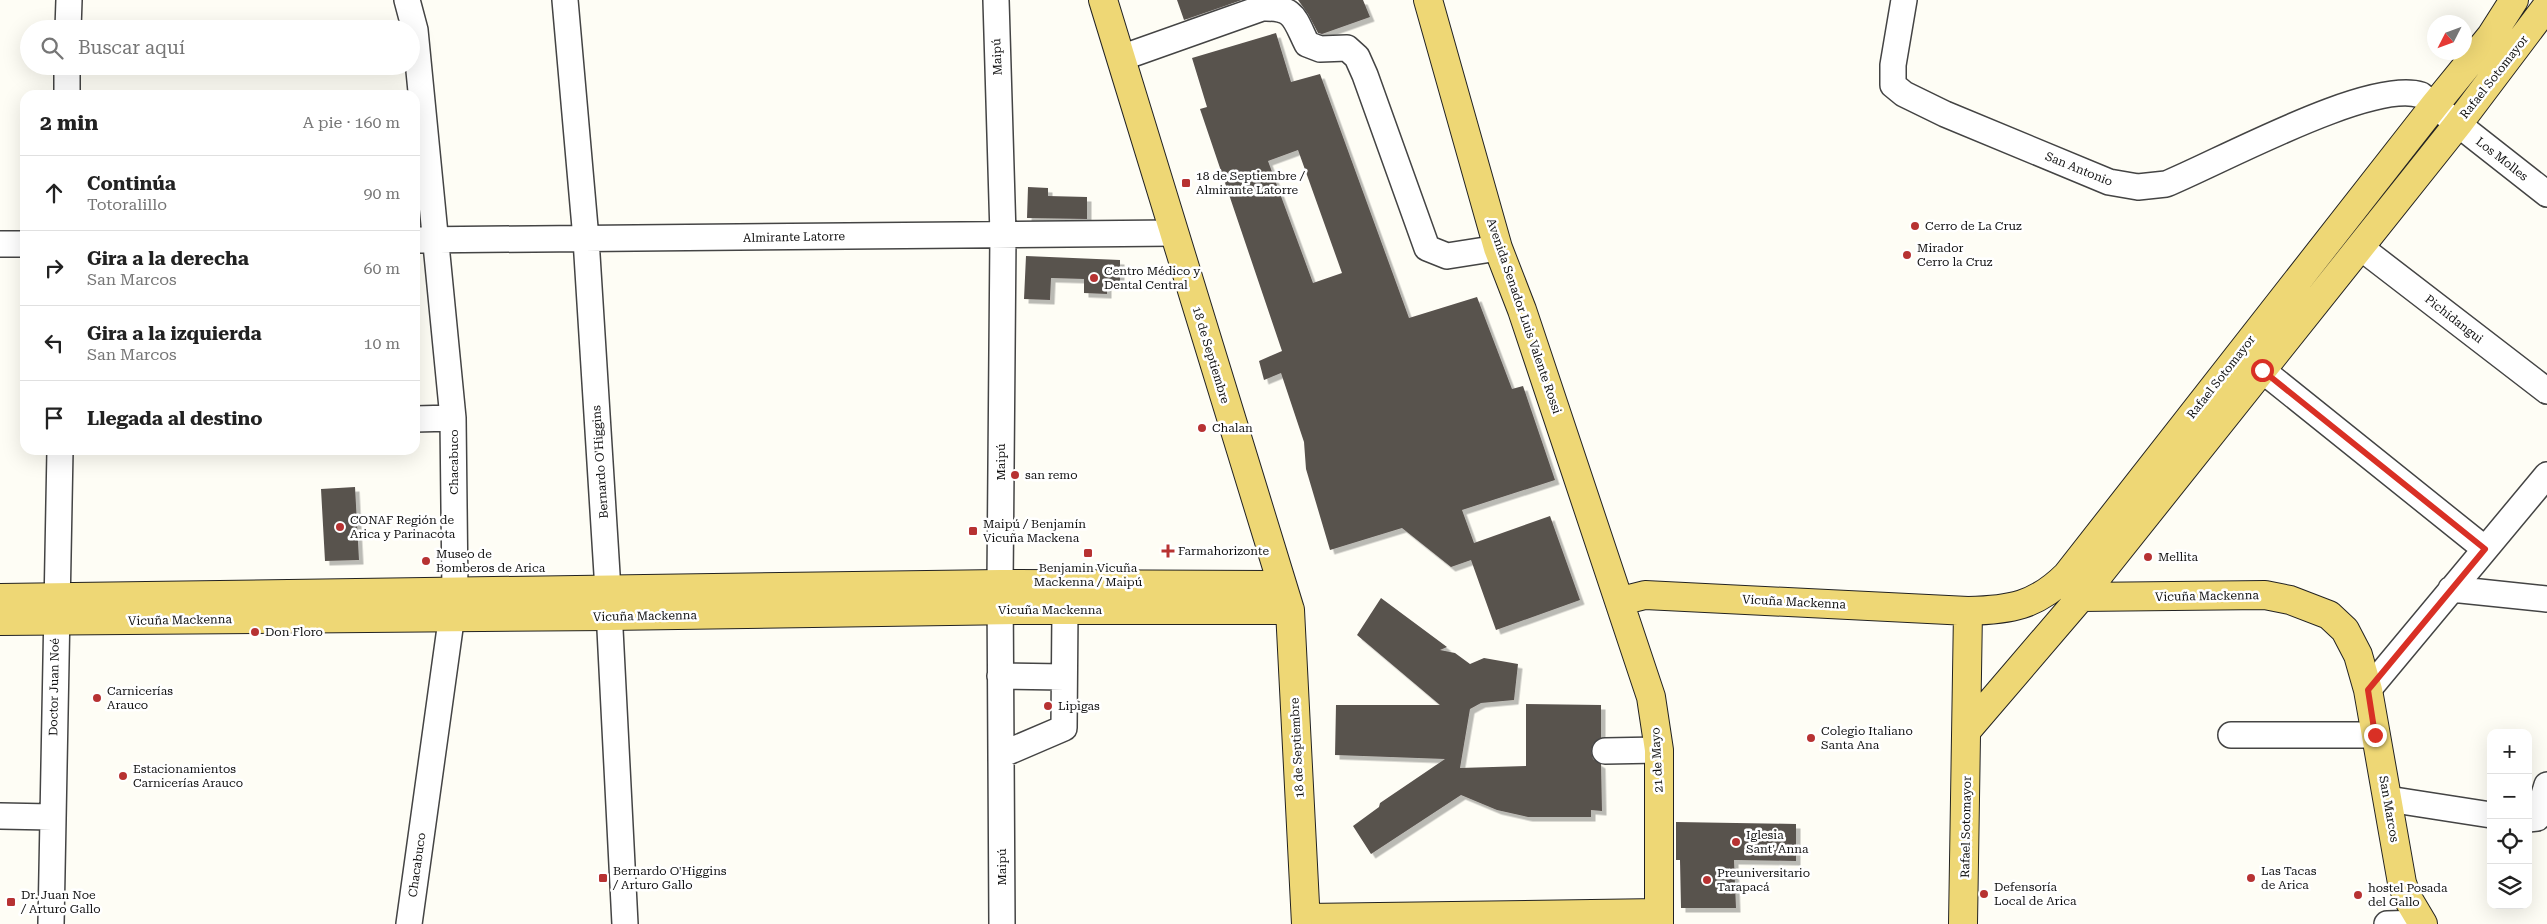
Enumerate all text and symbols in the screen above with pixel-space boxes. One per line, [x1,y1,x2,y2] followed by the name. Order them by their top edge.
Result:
[2427,15,2472,60] north arrow
[20,20,420,75] search box
[2457,32,2531,121] street label: Rafael Sotomayor
[38,34,66,62] icon: search
[78,36,185,59] text: Buscar aquí
[989,38,1005,76] street label: Maipú
[40,111,98,135] text: 2 min
[303,113,400,132] text: A pie · 160 m
[2473,134,2531,184] street label: Los Molles
[2043,149,2115,189] street label: San Antonio
[1196,169,1306,197] place label: 18 de Septiembre / Almirante Latorre
[87,172,176,195] text: Continúa
[1180,177,1192,189] marker: 18 de Septiembre / Almirante Latorre
[40,179,68,207] icon: ahead
[363,184,400,203] text: 90 m
[87,195,167,214] text: Totoralillo
[1484,216,1564,416] street label: Avenida Senador Luis Valente Rossi
[1925,219,2022,233] place label: Cerro de La Cruz
[1909,220,1921,232] marker: Cerro de La Cruz
[743,229,846,245] street label: Almirante Latorre
[1917,241,1993,269] place label: Mirador Cerro la Cruz
[87,247,249,270] text: Gira a la derecha
[1901,249,1913,261] marker: Mirador Cerro la Cruz
[40,254,68,282] icon: right
[363,259,400,278] text: 60 m
[1104,264,1201,292] place label: Centro Médico y Dental Central
[87,270,177,289] text: San Marcos
[1088,272,1100,284] marker: Centro Médico y Dental Central
[2422,292,2486,346] street label: Pichidangui
[1190,305,1233,406] street label: 18 de Septiembre
[87,322,262,345] text: Gira a la izquierda
[40,329,68,357] icon: left
[2184,332,2258,421] street label: Rafael Sotomayor
[363,334,400,353] text: 10 m
[87,345,177,364] text: San Marcos
[2251,359,2274,382] route start
[40,404,68,432] icon: arrive
[589,405,611,519] street label: Bernardo O'Higgins
[87,407,263,430] text: Llegada al destino
[1212,421,1253,435] place label: Chalan
[1196,422,1208,434] marker: Chalan
[447,429,461,495] street label: Chacabuco
[994,443,1008,480] street label: Maipú
[1025,468,1078,482] place label: san remo
[1009,469,1021,481] marker: san remo
[350,513,456,541] place label: CONAF Región de Arica y Parinacota
[983,517,1086,545] place label: Maipú / Benjamín Vicuña Mackena
[334,521,346,533] marker: CONAF Región de Arica y Parinacota
[967,525,979,537] marker: Maipú / Benjamín Vicuña Mackena
[1178,544,1269,558] place label: Farmahorizonte
[1162,545,1174,557] marker: Farmahorizonte
[436,547,546,575] place label: Museo de Bomberos de Arica
[1082,547,1094,559] marker: Benjamin Vicuña Mackenna / Maipú
[2158,550,2198,564] place label: Mellita
[2142,551,2154,563] marker: Mellita
[420,555,432,567] marker: Museo de Bomberos de Arica
[1034,561,1143,589] place label: Benjamin Vicuña Mackenna / Maipú
[2155,588,2260,604] street label: Vicuña Mackenna
[1742,592,1847,612] street label: Vicuña Mackenna
[998,603,1102,617] street label: Vicuña Mackenna
[593,608,698,624] street label: Vicuña Mackenna
[128,612,233,628] street label: Vicuña Mackenna
[265,625,323,639] place label: Don Floro
[249,626,261,638] marker: Don Floro
[46,638,62,736] street label: Doctor Juan Noé
[107,684,173,712] place label: Carnicerías Arauco
[91,692,103,704] marker: Carnicerías Arauco
[1287,697,1307,799] street label: 18 de Septiembre
[1058,699,1100,713] place label: Lipigas
[1042,700,1054,712] marker: Lipigas
[1821,724,1913,752] place label: Colegio Italiano Santa Ana
[2364,724,2387,747] route end
[1648,727,1666,793] street label: 21 de Mayo
[2487,729,2532,909] map controls
[2487,729,2532,774] button: +
[1805,732,1817,744] marker: Colegio Italiano Santa Ana
[133,762,243,790] place label: Estacionamientos Carnicerías Arauco
[117,770,129,782] marker: Estacionamientos Carnicerías Arauco
[2487,774,2532,819] button: −
[2376,775,2402,844] street label: San Marcos
[1958,776,1974,878] street label: Rafael Sotomayor
[2487,819,2532,864] button: locate
[1746,828,1809,856] place label: Iglesia Sant' Anna
[406,832,428,898] street label: Chacabuco
[1730,836,1742,848] marker: Iglesia Sant' Anna
[995,848,1009,885] street label: Maipú
[612,864,727,892] place label: Bernardo O'Higgins / Arturo Gallo
[2261,864,2317,892] place label: Las Tacas de Arica
[2487,864,2532,909] button: layers
[1717,866,1810,894] place label: Preuniversitario Tarapacá
[597,872,609,884] marker: Bernardo O'Higgins / Arturo Gallo
[2245,872,2257,884] marker: Las Tacas de Arica
[1701,874,1713,886] marker: Preuniversitario Tarapacá
[1994,880,2077,908] place label: Defensoría Local de Arica
[2368,881,2448,909] place label: hostel Posada del Gallo
[20,888,101,916] place label: Dr. Juan Noe / Arturo Gallo
[1978,888,1990,900] marker: Defensoría Local de Arica
[2352,889,2364,901] marker: hostel Posada del Gallo
[5,896,17,908] marker: Dr. Juan Noe / Arturo Gallo

